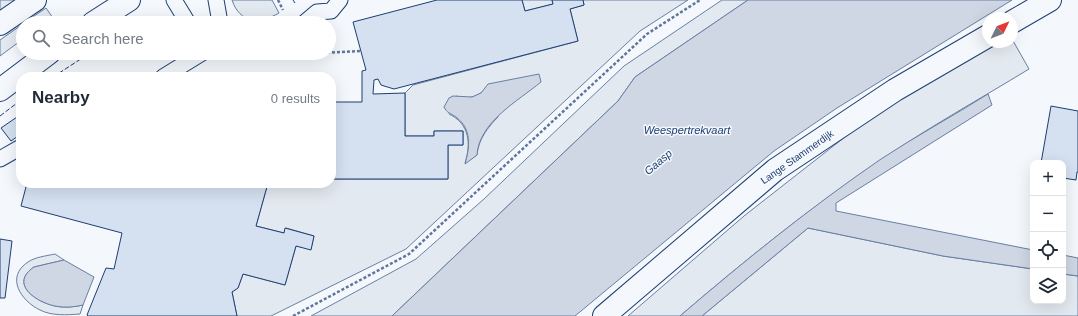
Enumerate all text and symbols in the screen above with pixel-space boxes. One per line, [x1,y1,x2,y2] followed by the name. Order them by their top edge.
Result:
[982,12,1018,48] north arrow
[16,16,336,60] search box
[30,27,52,49] icon: search
[62,30,144,47] text: Search here
[32,88,90,107] text: Nearby
[271,91,320,106] text: 0 results
[644,124,731,136] water label: Weespertrekvaart
[759,127,836,186] street label: Lange Stammerdijk
[642,147,674,177] water label: Gaasp
[1030,160,1066,304] map controls
[1030,160,1066,196] button: +
[1030,196,1066,232] button: −
[1030,232,1066,268] button: locate
[1030,268,1066,304] button: layers

